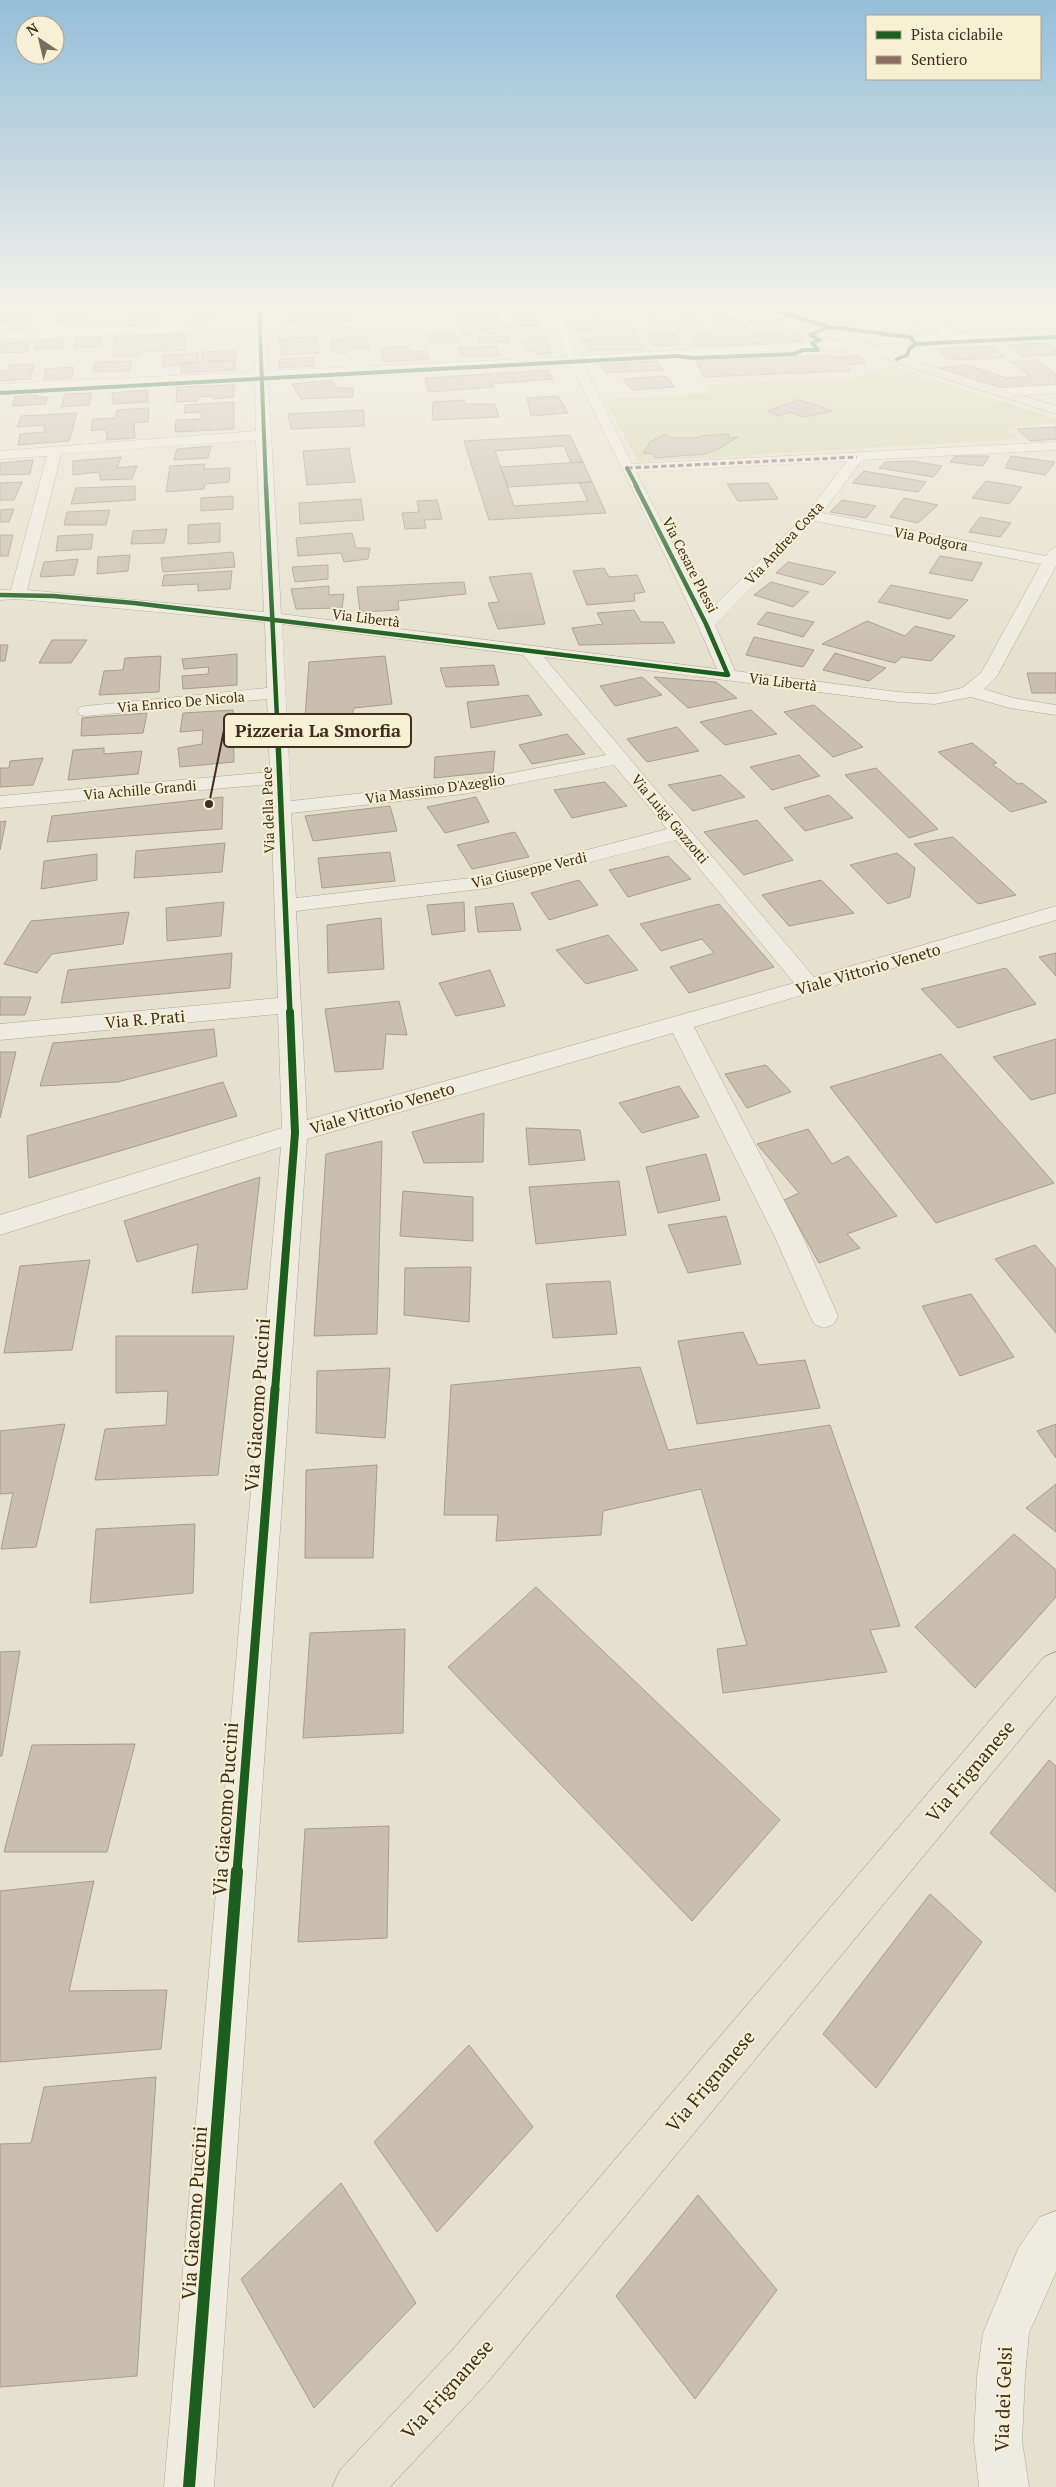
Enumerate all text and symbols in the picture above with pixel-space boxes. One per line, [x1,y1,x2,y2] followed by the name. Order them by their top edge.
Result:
[15,15,65,65] north arrow
[866,15,1041,80] legend
[22,18,42,40] text: N
[911,24,1003,44] text: Pista ciclabile
[911,49,967,69] text: Sentiero
[740,497,827,588] street label: Via Andrea Costa
[658,514,723,616] street label: Via Cesare Plessi
[892,522,970,555] street label: Via Podgora
[331,604,401,631] street label: Via Libertà
[748,668,818,695] street label: Via Libertà
[116,686,245,717] street label: Via Enrico De Nicola
[224,714,411,747] callout: Pizzeria La Smorfia
[235,718,401,742] text: Pizzeria La Smorfia
[256,766,279,854] street label: Via della Pace
[364,769,506,808] street label: Via Massimo D'Azeglio
[627,770,713,867] street label: Via Luigi Gazzotti
[83,775,197,804] street label: Via Achille Grandi
[469,847,588,892] street label: Via Giuseppe Verdi
[793,938,943,1000] street label: Viale Vittorio Veneto
[104,1005,186,1033] street label: Via R. Prati
[307,1077,457,1139] street label: Viale Vittorio Veneto
[238,1317,275,1493] street label: Via Giacomo Puccini
[920,1714,1020,1827] street label: Via Frignanese
[206,1721,243,1897] street label: Via Giacomo Puccini
[660,2024,760,2137] street label: Via Frignanese
[175,2125,212,2301] street label: Via Giacomo Puccini
[395,2334,498,2444] street label: Via Frignanese
[988,2346,1017,2452] street label: Via dei Gelsi

